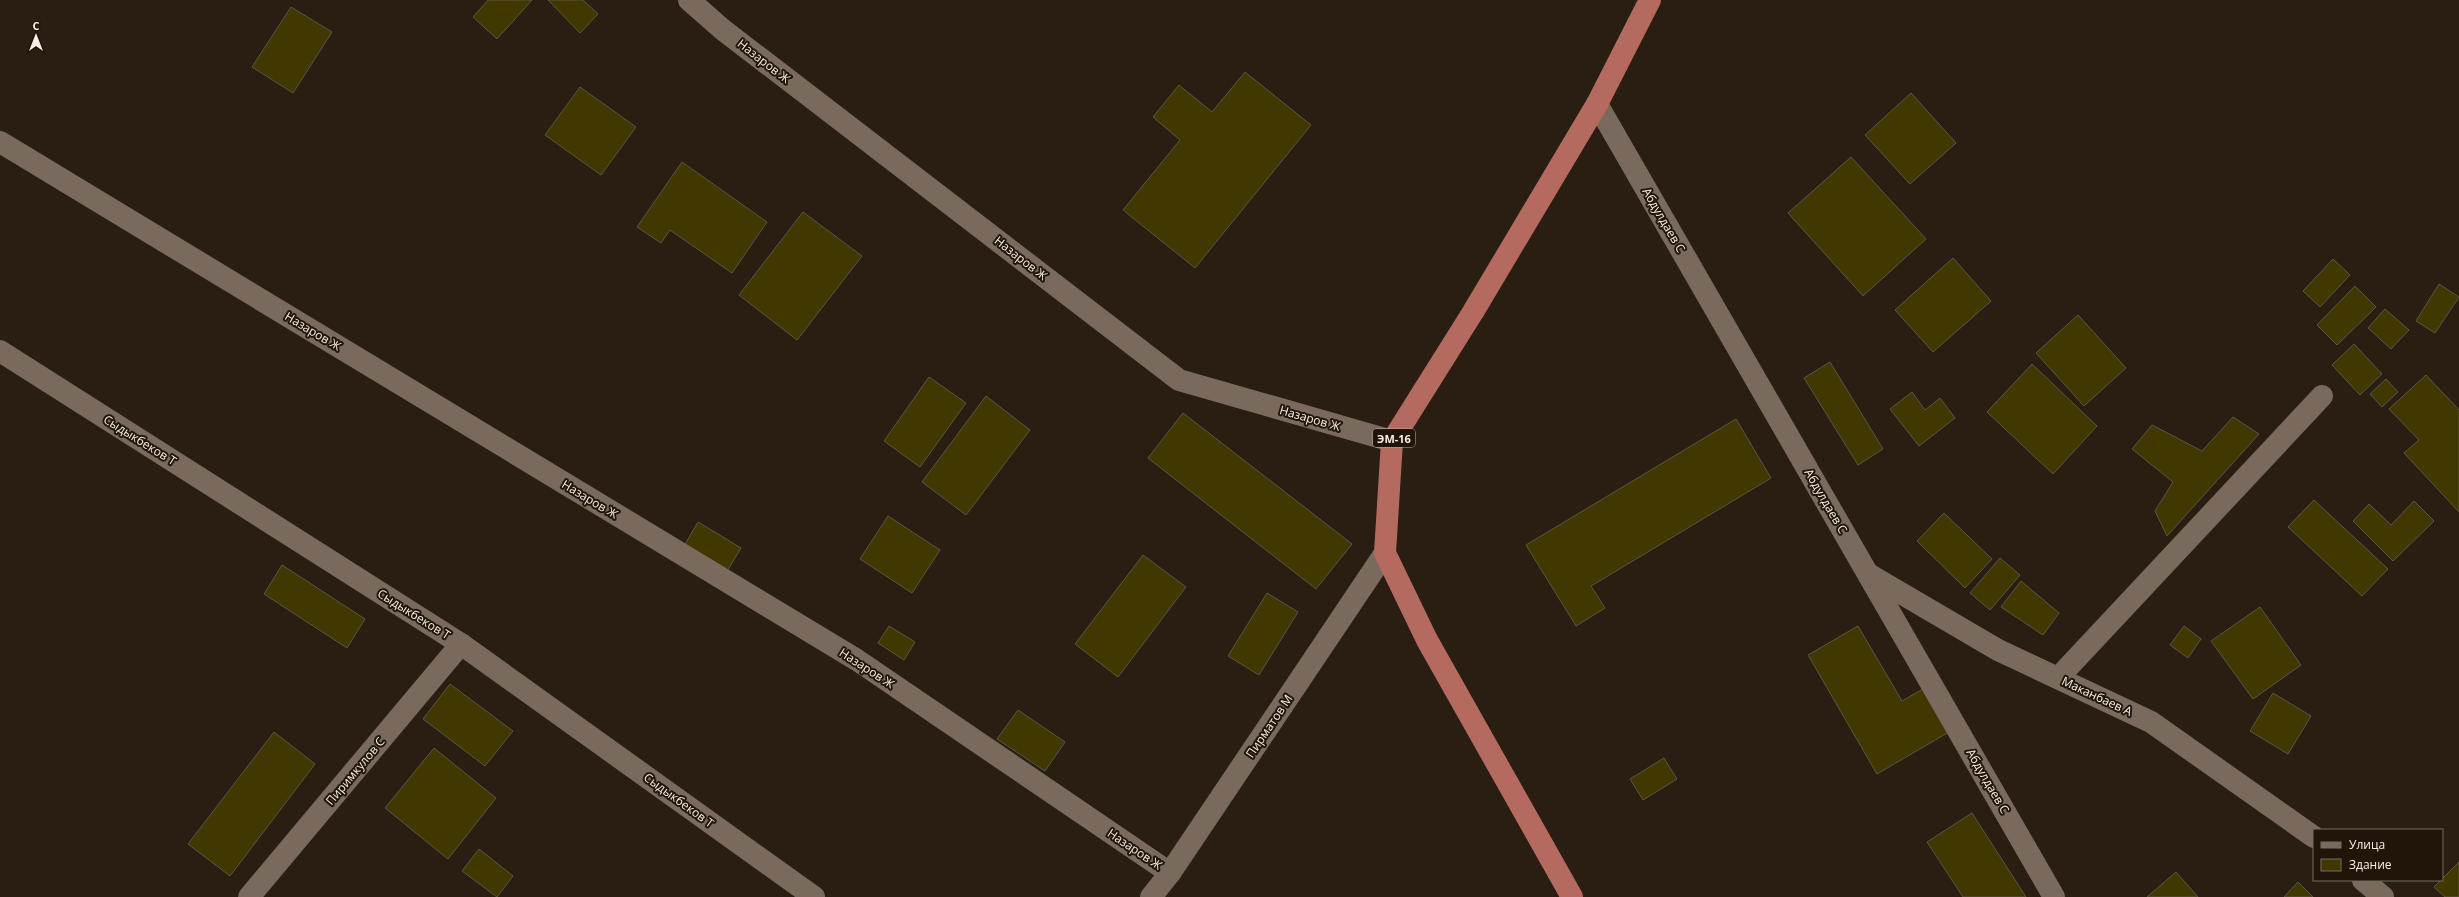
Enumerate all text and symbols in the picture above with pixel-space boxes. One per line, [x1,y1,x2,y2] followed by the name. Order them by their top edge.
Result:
[16,16,56,56] north arrow
[32,18,40,33] text: С
[734,35,795,88] street label: Назаров Ж
[1639,184,1690,256] street label: Абдулдаев С
[991,232,1052,285] street label: Назаров Ж
[282,308,345,355] street label: Назаров Ж
[1278,401,1343,435] street label: Назаров Ж
[100,411,180,469] street label: Сыдыкбеков Т
[1373,429,1415,447] road number: ЭМ-16
[1801,465,1852,537] street label: Абдулдаев С
[559,476,622,523] street label: Назаров Ж
[374,585,454,643] street label: Сыдыкбеков Т
[836,644,899,693] street label: Назаров Ж
[2059,672,2135,720] street label: Маканбаев А
[1242,691,1296,761] street label: Пирматов М
[321,733,389,809] street label: Пиримкулов С
[1963,745,2014,817] street label: Абдулдаев С
[640,769,718,831] street label: Сыдыкбеков Т
[1104,824,1166,874] street label: Назаров Ж
[2313,829,2443,881] legend
[2349,836,2385,853] text: Улица
[2349,856,2392,873] text: Здание

